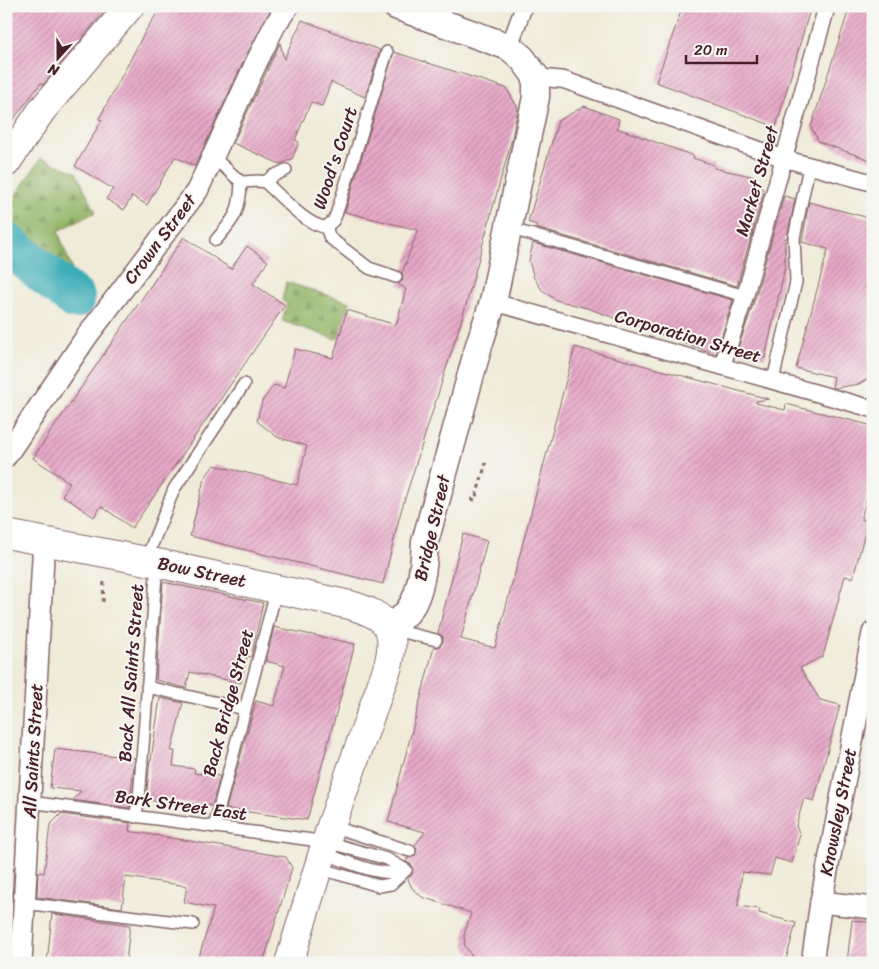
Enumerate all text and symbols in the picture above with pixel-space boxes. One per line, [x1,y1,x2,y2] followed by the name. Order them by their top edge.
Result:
[32,32,82,82] north arrow
[686,32,758,64] scale bar
[694,37,728,63] text: 20 m
[44,56,63,83] text: N
[303,102,367,214] street label: Wood's Court
[726,121,788,240] street label: Market Street
[115,186,205,291] street label: Crown Street
[611,300,765,372] street label: Corporation Street
[404,471,460,584] street label: Bridge Street
[155,547,249,597] street label: Bow Street
[109,583,153,763] street label: Back All Saints Street
[193,625,263,780] street label: Back Bridge Street
[13,683,53,820] street label: All Saints Street
[810,745,866,879] street label: Knowsley Street
[113,780,249,830] street label: Bark Street East

